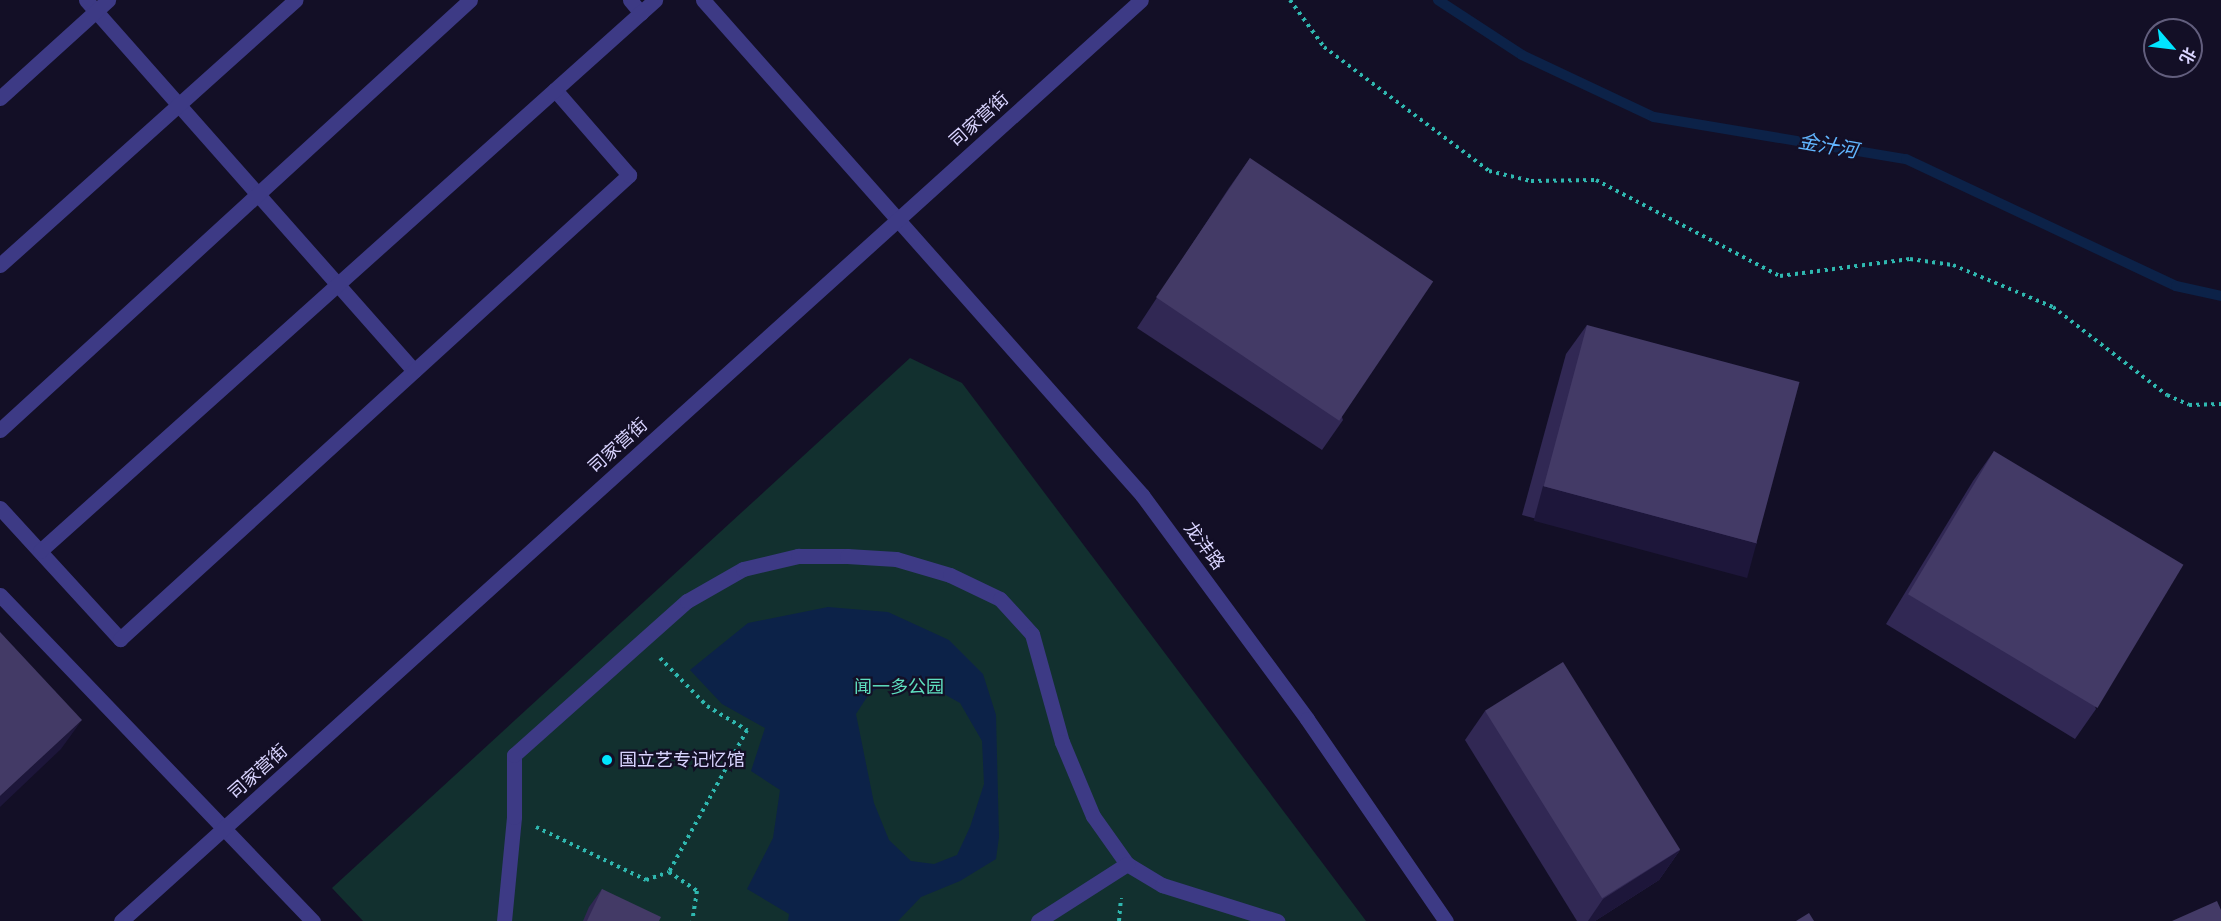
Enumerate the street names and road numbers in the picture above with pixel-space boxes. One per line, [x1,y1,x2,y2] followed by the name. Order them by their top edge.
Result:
[945,88,1013,152] street label: 司家营街
[584,414,652,478] street label: 司家营街
[1179,518,1229,574] street label: 龙沣路
[224,740,292,804] street label: 司家营街

